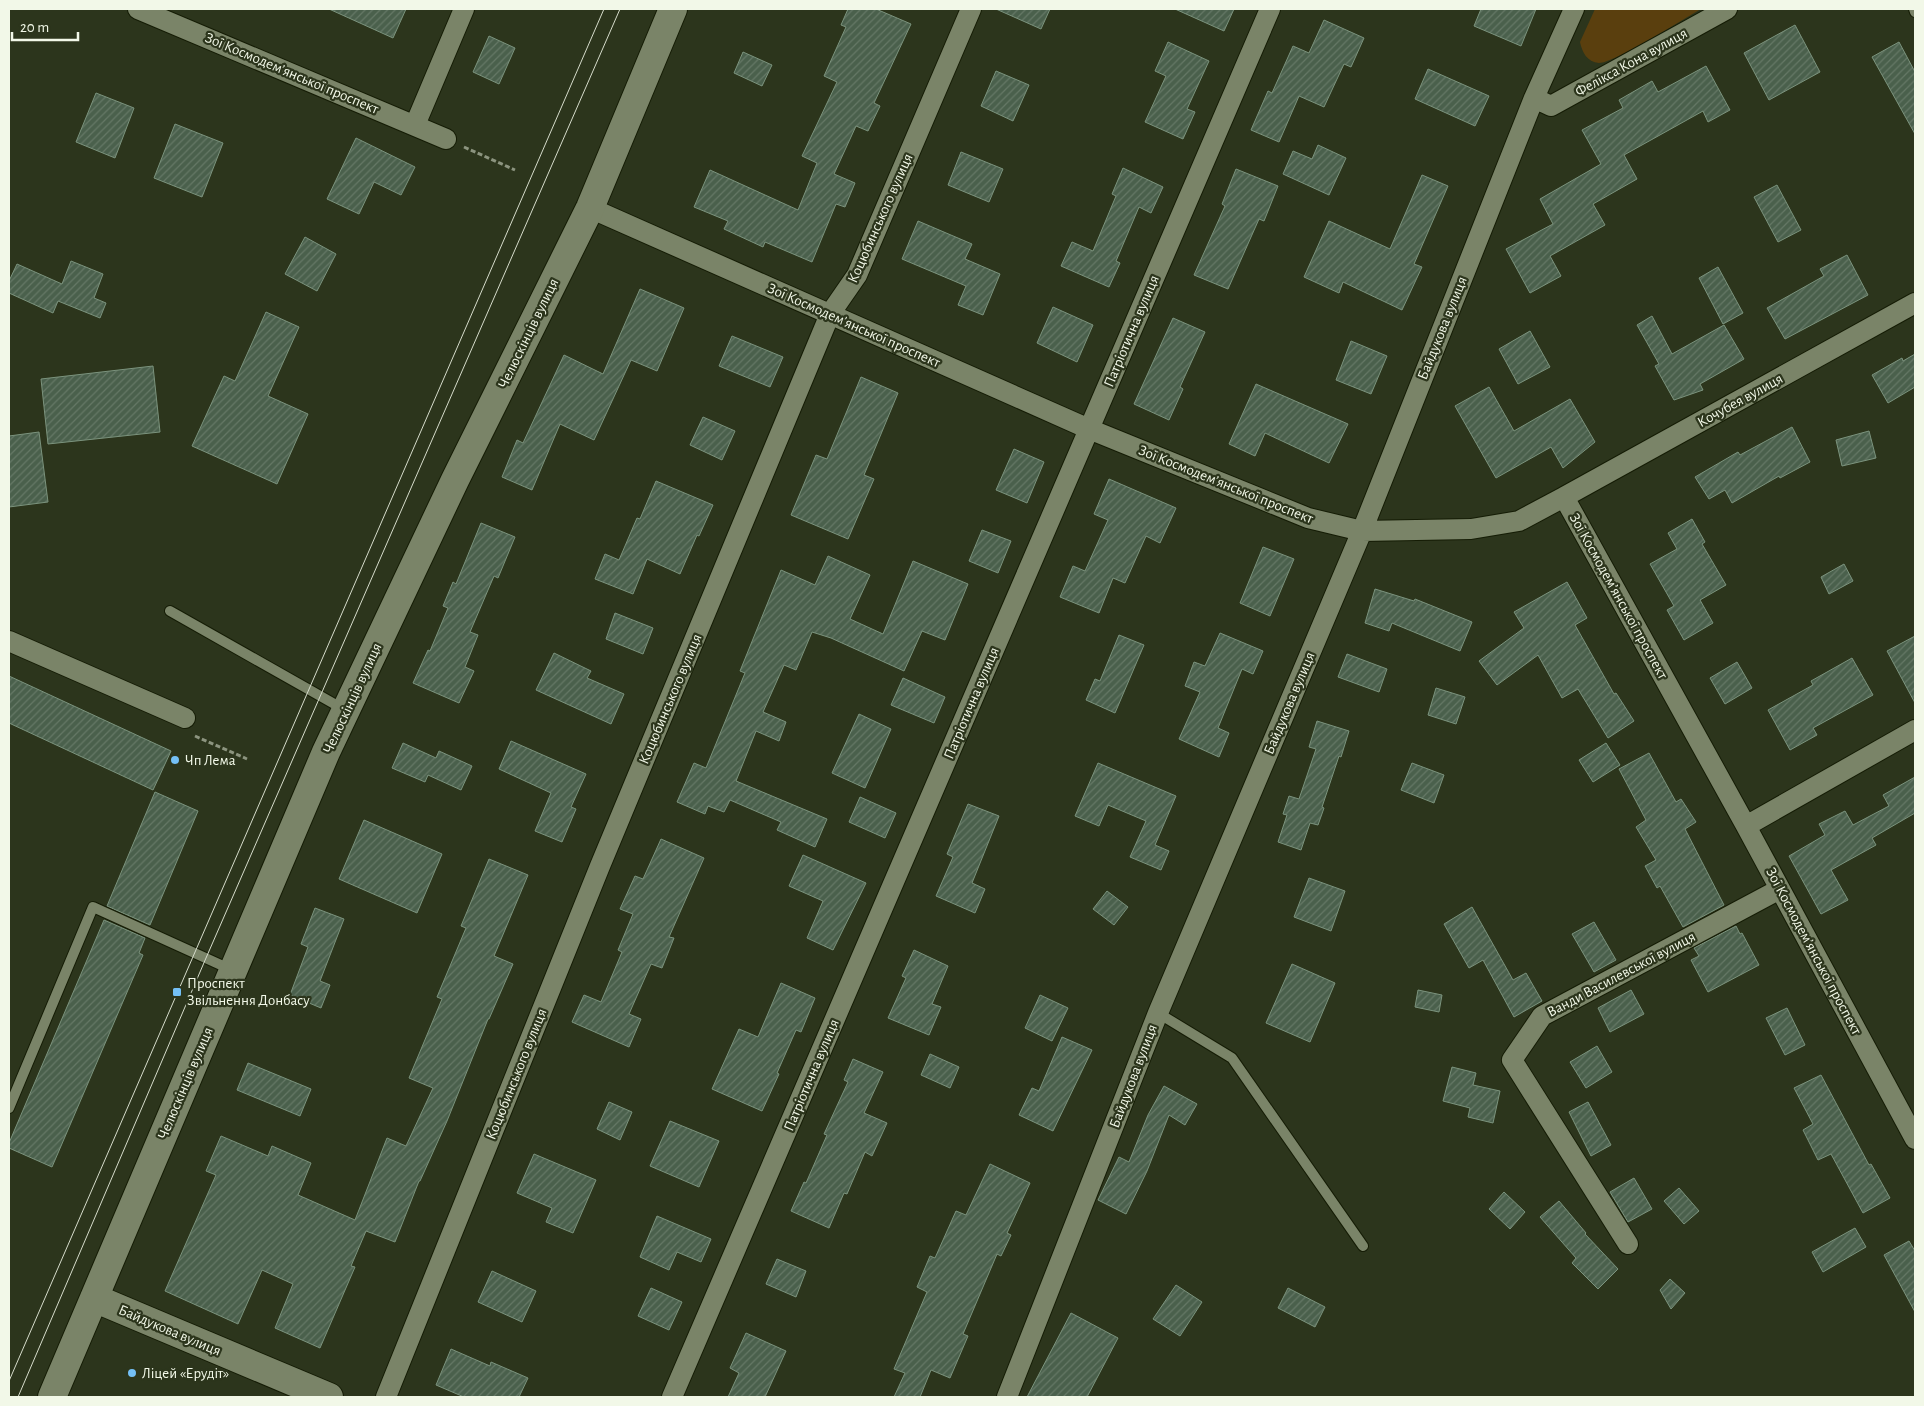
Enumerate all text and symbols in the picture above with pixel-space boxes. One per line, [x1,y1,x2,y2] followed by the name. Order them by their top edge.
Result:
[12,10,79,42] scale bar
[20,20,49,35] text: 20 m
[1573,25,1690,99] street label: Фелікса Кона вулиця
[203,30,381,117] street label: Зої Космодем’янської проспект
[845,151,916,285] street label: Коцюбинського вулиця
[1101,273,1162,389] street label: Патріотична вулиця
[1415,275,1470,382] street label: Байдукова вулиця
[495,276,562,390] street label: Челюскінців вулиця
[765,281,943,371] street label: Зої Космодем’янської проспект
[1695,371,1785,430] street label: Кочубея вулиця
[1136,442,1316,527] street label: Зої Космодем’янської проспект
[1567,511,1671,682] street label: Зої Космодем’янської проспект
[636,632,705,767] street label: Коцюбинського вулиця
[320,641,385,756] street label: Челюскінців вулиця
[941,645,1002,761] street label: Патріотична вулиця
[1261,650,1318,757] street label: Байдукова вулиця
[185,753,236,768] place label: Чп Лема
[169,754,181,766] marker: Чп Лема
[1763,865,1864,1038] street label: Зої Космодем’янської проспект
[1545,929,1698,1020] street label: Ванди Василевської вулиця
[187,976,310,1008] place label: Проспект Звільнення Донбасу
[171,986,183,998] marker: Проспект Звільнення Донбасу
[483,1007,550,1142] street label: Коцюбинського вулиця
[781,1017,842,1133] street label: Патріотична вулиця
[1107,1022,1160,1130] street label: Байдукова вулиця
[155,1025,216,1141] street label: Челюскінців вулиця
[116,1302,223,1359] street label: Байдукова вулиця
[142,1366,229,1381] place label: Ліцей «Ерудіт»
[126,1367,138,1379] marker: Ліцей «Ерудіт»

